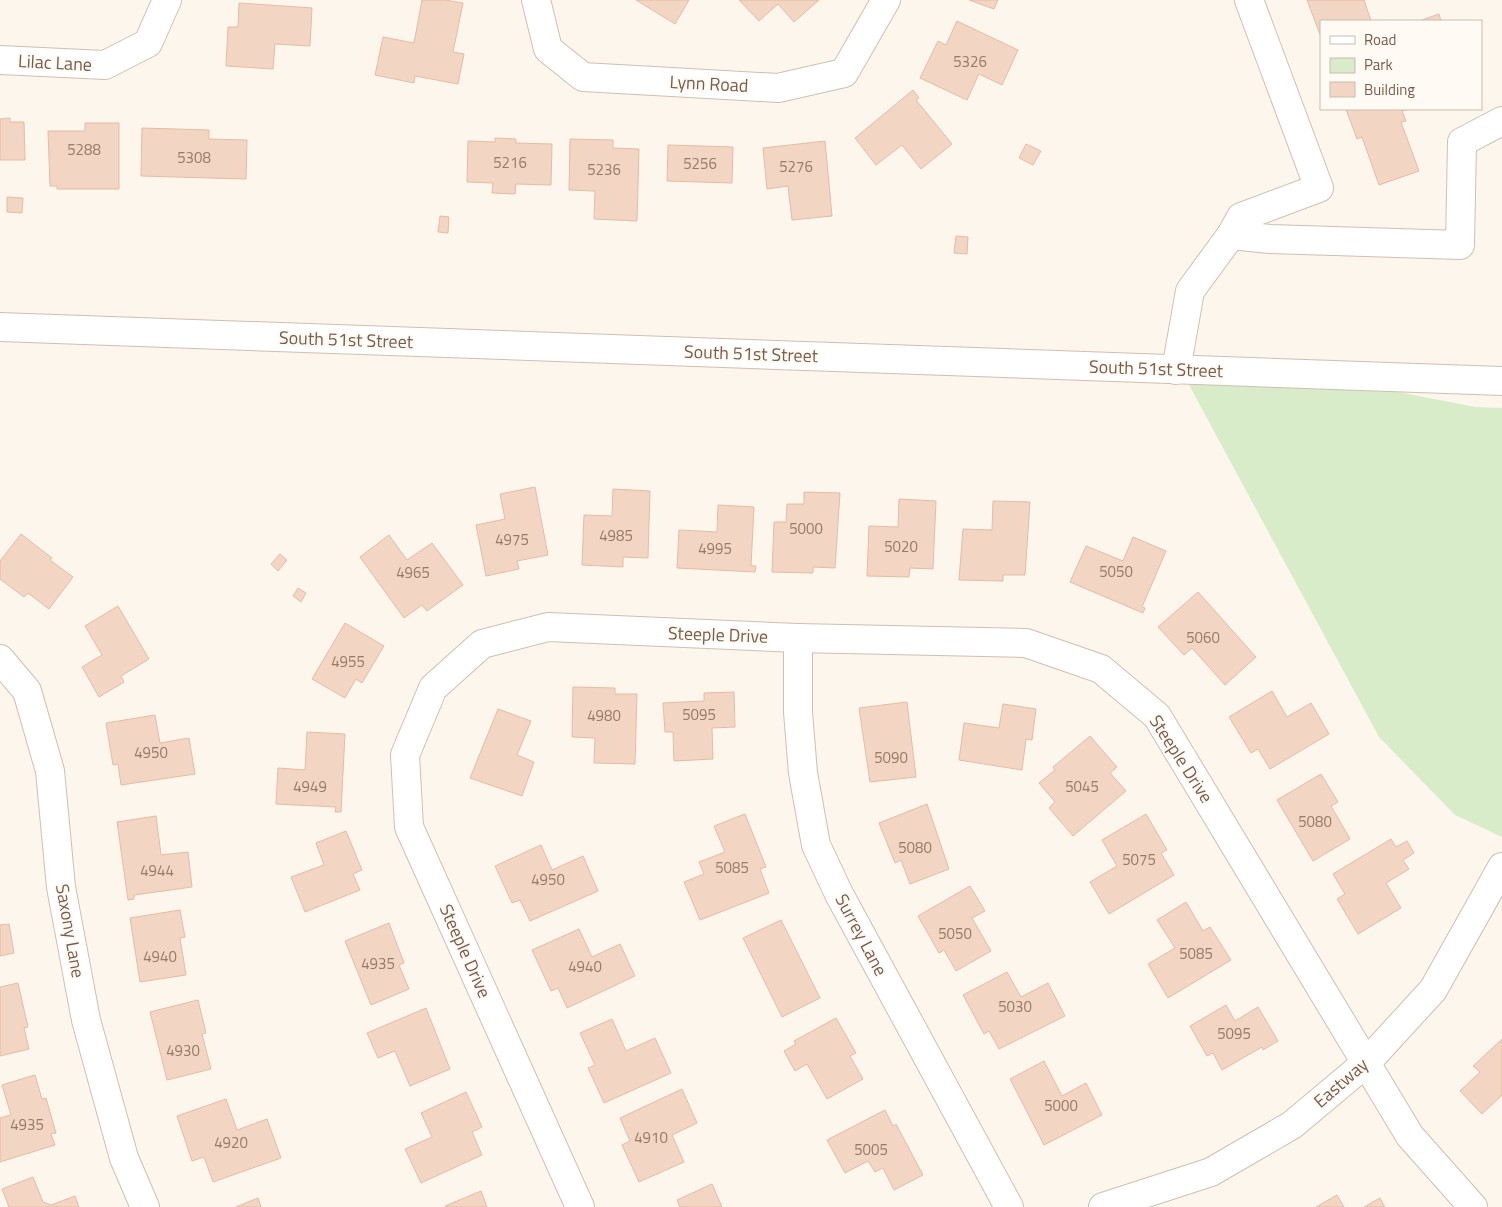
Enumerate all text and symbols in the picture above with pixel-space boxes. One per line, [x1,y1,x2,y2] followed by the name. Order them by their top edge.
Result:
[1320,20,1482,110] legend
[1364,28,1396,51] text: Road
[17,47,93,78] street label: Lilac Lane
[953,50,987,73] house number: 5326
[1364,53,1393,76] text: Park
[669,68,749,99] street label: Lynn Road
[1364,78,1415,101] text: Building
[67,138,101,161] house number: 5288
[177,146,211,169] house number: 5308
[493,151,527,174] house number: 5216
[683,152,717,175] house number: 5256
[779,155,813,178] house number: 5276
[587,158,621,181] house number: 5236
[279,324,414,355] street label: South 51st Street
[684,338,819,369] street label: South 51st Street
[1089,353,1224,384] street label: South 51st Street
[789,517,823,540] house number: 5000
[599,524,633,547] house number: 4985
[495,528,529,551] house number: 4975
[884,535,918,558] house number: 5020
[698,537,732,560] house number: 4995
[1099,560,1133,583] house number: 5050
[396,561,430,584] house number: 4965
[667,619,769,650] street label: Steeple Drive
[1186,626,1220,649] house number: 5060
[331,650,365,673] house number: 4955
[682,703,716,726] house number: 5095
[587,704,621,727] house number: 4980
[1143,709,1220,808] street label: Steeple Drive
[134,741,168,764] house number: 4950
[874,746,908,769] house number: 5090
[293,775,327,798] house number: 4949
[1065,775,1099,798] house number: 5045
[1298,810,1332,833] house number: 5080
[898,836,932,859] house number: 5080
[1122,848,1156,871] house number: 5075
[715,856,749,879] house number: 5085
[140,859,174,882] house number: 4944
[531,868,565,891] house number: 4950
[49,882,92,980] street label: Saxony Lane
[828,889,894,981] street label: Surrey Lane
[433,900,498,1002] street label: Steeple Drive
[938,922,972,945] house number: 5050
[1179,942,1213,965] house number: 5085
[143,945,177,968] house number: 4940
[361,952,395,975] house number: 4935
[568,955,602,978] house number: 4940
[998,995,1032,1018] house number: 5030
[1217,1022,1251,1045] house number: 5095
[166,1039,200,1062] house number: 4930
[1307,1051,1374,1114] street label: Eastway
[1044,1094,1078,1117] house number: 5000
[10,1113,44,1136] house number: 4935
[634,1126,668,1149] house number: 4910
[214,1131,248,1154] house number: 4920
[854,1138,888,1161] house number: 5005

